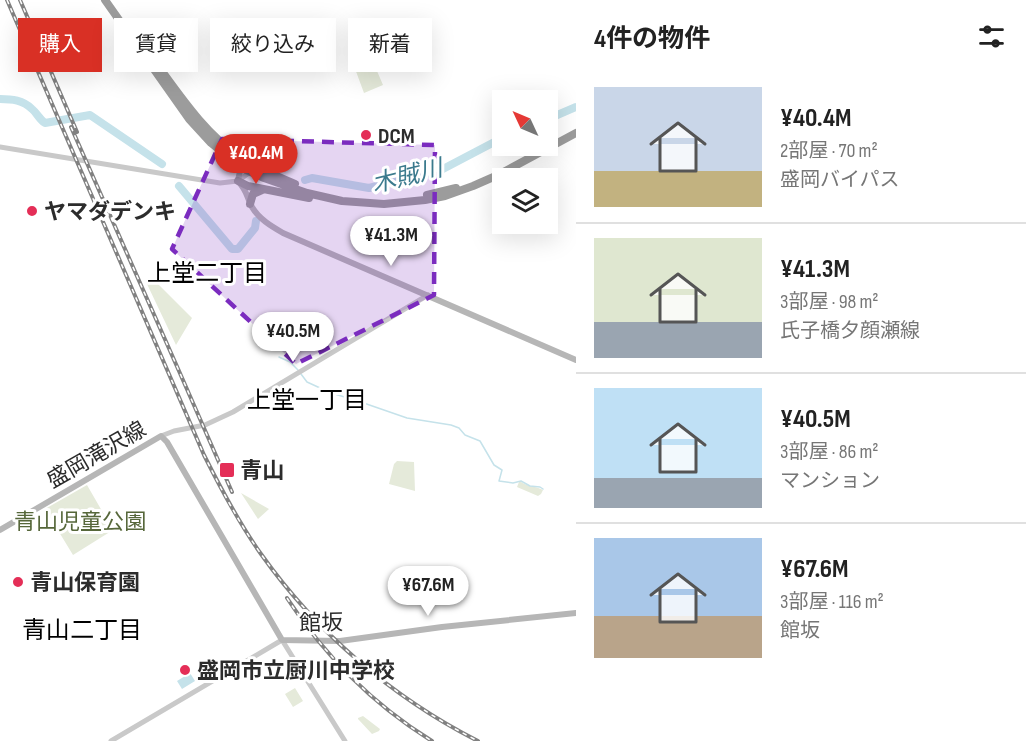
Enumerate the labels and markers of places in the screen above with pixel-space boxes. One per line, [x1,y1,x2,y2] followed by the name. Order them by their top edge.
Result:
[378,123,415,150] place label: DCM
[359,128,373,142] marker: DCM
[207,134,305,185] pin: ¥40.4M
[44,199,176,226] place label: ヤマダデンキ
[25,204,39,218] marker: ヤマダデンキ
[342,216,440,267] pin: ¥41.3M
[244,312,342,363] pin: ¥40.5M
[240,458,284,485] place label: 青山
[218,461,236,479] marker: 青山
[379,566,477,617] pin: ¥67.6M
[30,570,140,597] place label: 青山保育園
[11,575,25,589] marker: 青山保育園
[197,658,395,685] place label: 盛岡市立厨川中学校
[178,663,192,677] marker: 盛岡市立厨川中学校

